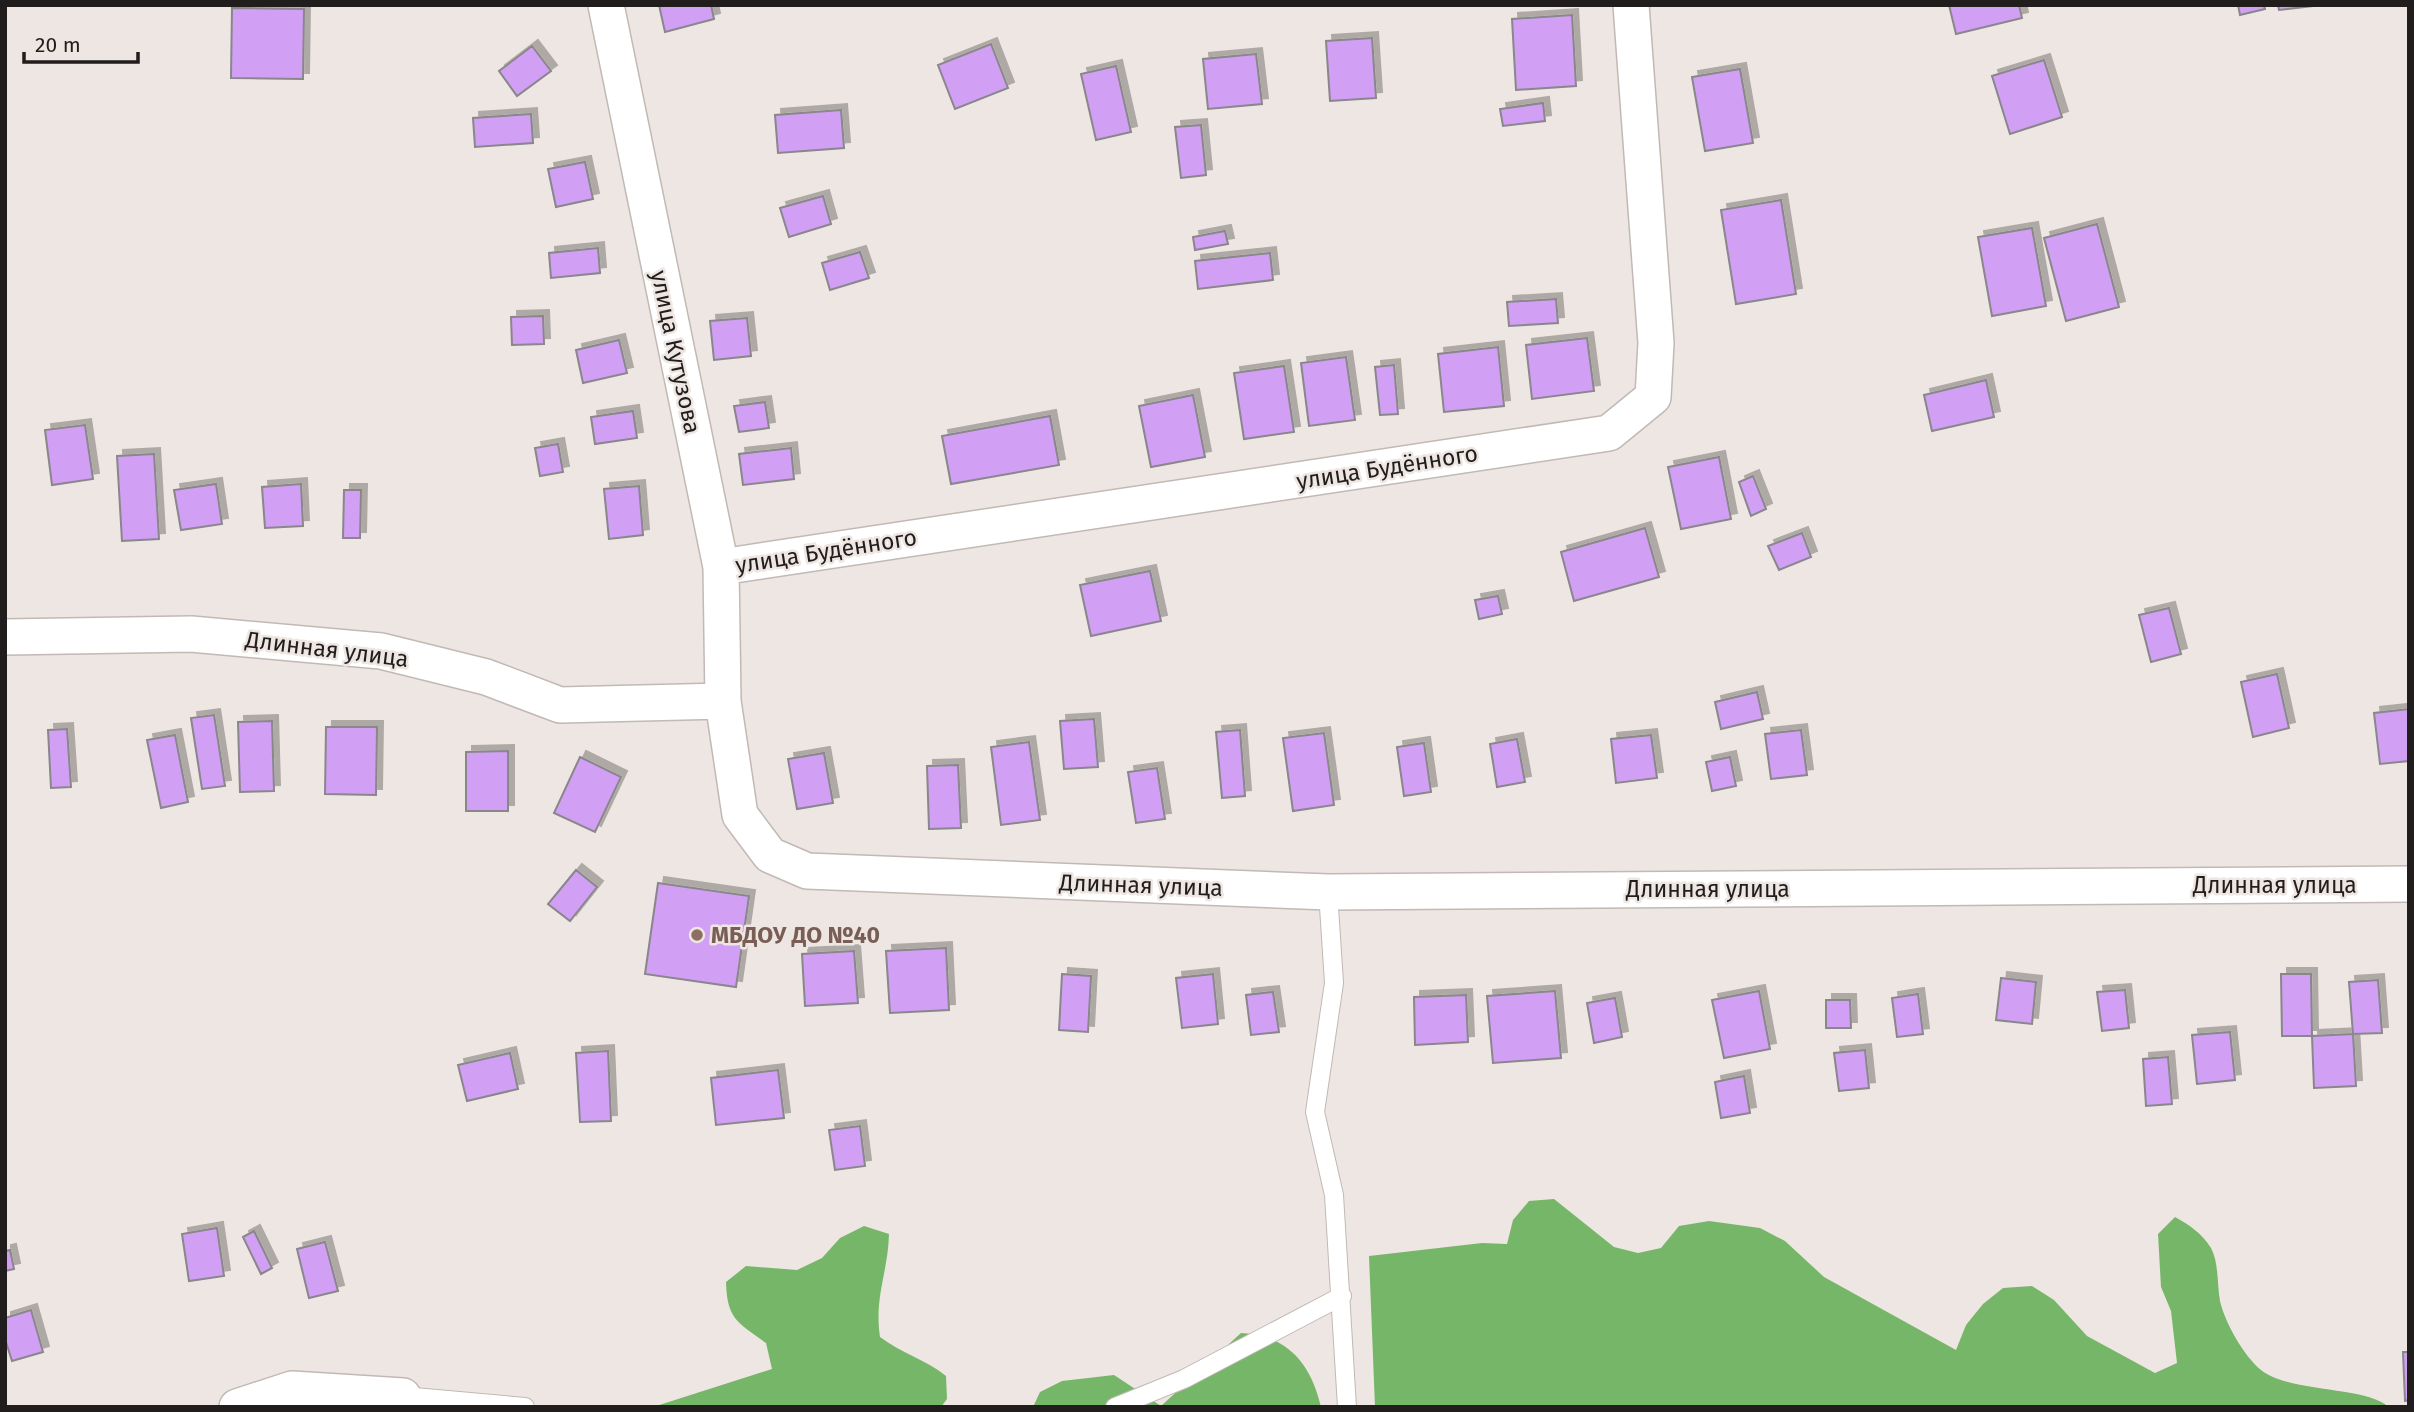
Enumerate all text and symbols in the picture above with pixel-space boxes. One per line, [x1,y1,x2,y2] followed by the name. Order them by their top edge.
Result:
[24,21,138,65] scale bar
[35,32,81,58] text: 20 m
[645,268,707,436] street label: улица Кутузова
[1294,439,1480,495] street label: улица Будённого
[733,523,919,579] street label: улица Будённого
[243,625,410,673] street label: Длинная улица
[1058,868,1223,902] street label: Длинная улица
[2192,871,2357,899] street label: Длинная улица
[1625,875,1790,903] street label: Длинная улица
[711,921,880,949] place label: МБДОУ ДО №40
[689,927,705,943] marker: МБДОУ ДО №40

